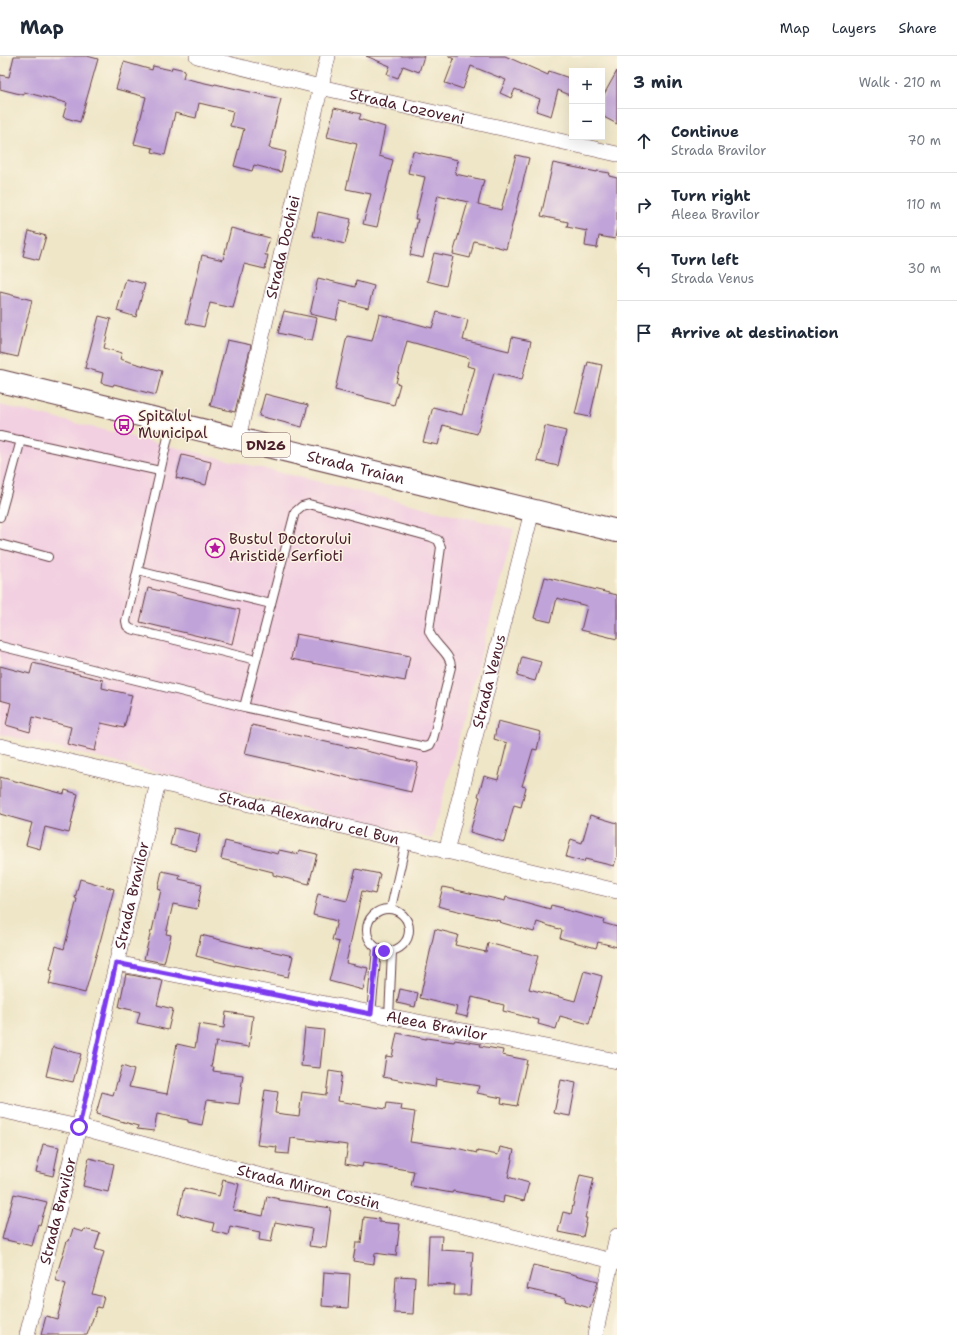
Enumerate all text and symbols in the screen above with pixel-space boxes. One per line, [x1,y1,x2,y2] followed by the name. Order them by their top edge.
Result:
[20,15,64,40] text: Map
[780,19,810,37] text: Map
[832,19,876,37] text: Layers
[898,19,937,37] text: Share
[569,68,605,140] map controls
[569,68,605,104] button: +
[633,71,683,93] text: 3 min
[859,74,941,91] text: Walk · 210 m
[347,84,466,129] street label: Strada Lozoveni
[569,104,605,140] button: −
[671,122,739,142] text: Continue
[633,130,655,152] icon: ahead
[907,132,941,149] text: 70 m
[671,142,766,159] text: Strada Bravilor
[671,186,751,206] text: Turn right
[261,193,305,301] street label: Strada Dochiei
[633,194,655,216] icon: right
[906,196,941,213] text: 110 m
[671,206,760,223] text: Aleea Bravilor
[671,250,739,270] text: Turn left
[633,258,655,280] icon: left
[907,260,941,277] text: 30 m
[671,270,754,287] text: Strada Venus
[633,322,655,344] icon: arrive
[671,323,839,343] text: Arrive at destination
[138,406,208,443] place label: Spitalul Municipal
[113,414,135,436] bus stop icon: Spitalul Municipal
[242,433,290,457] road number: DN26
[305,446,406,489] street label: Strada Traian
[229,529,352,566] place label: Bustul Doctorului Aristide Serfioti
[204,537,226,559] place icon: Bustul Doctorului Aristide Serfioti
[468,632,511,730] street label: Strada Venus
[216,787,401,850] street label: Strada Alexandru cel Bun
[110,840,154,951] street label: Strada Bravilor
[375,942,393,960] route end
[385,1006,489,1045] street label: Aleea Bravilor
[70,1118,88,1136] route start
[35,1155,81,1267] street label: Strada Bravilor
[235,1160,382,1214] street label: Strada Miron Costin

